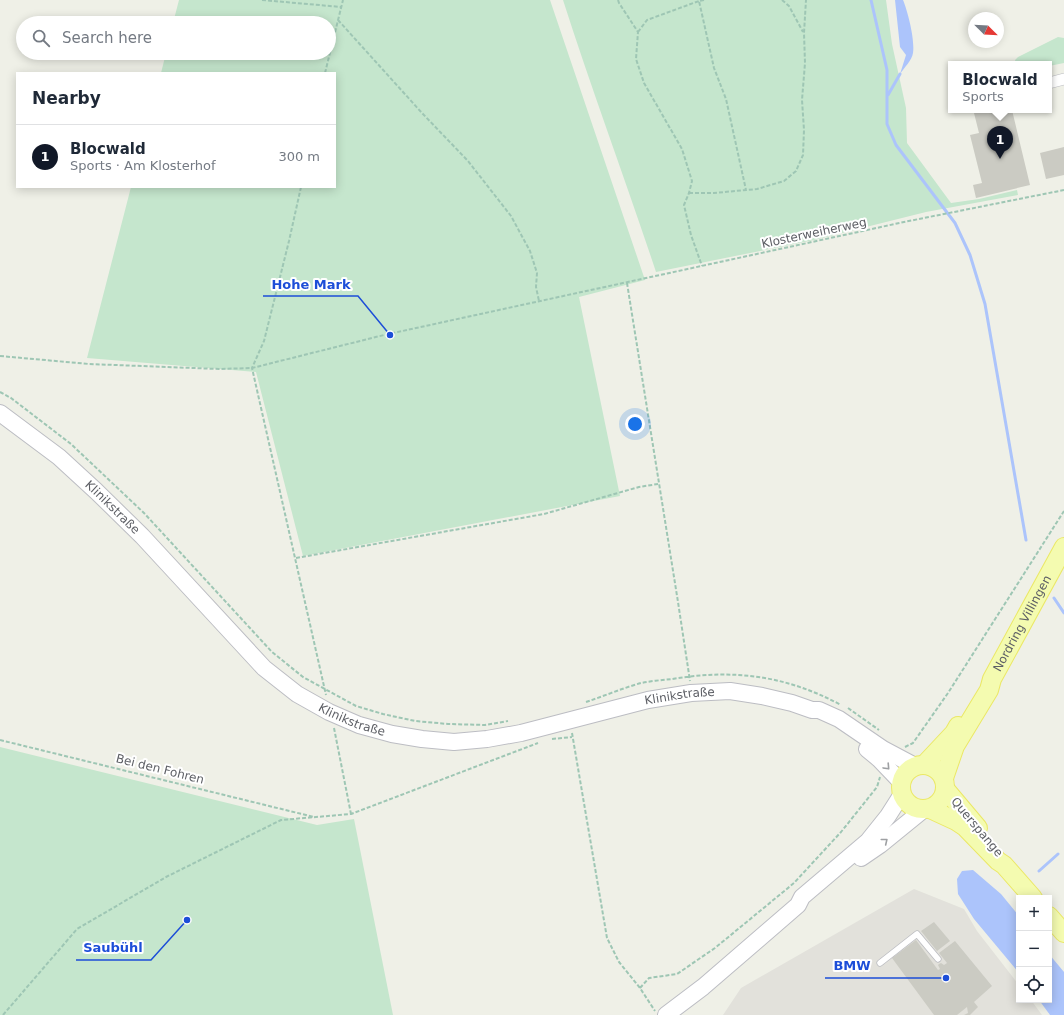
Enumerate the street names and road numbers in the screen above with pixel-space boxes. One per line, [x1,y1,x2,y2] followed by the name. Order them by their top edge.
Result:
[760,215,868,251] street label: Klosterweiherweg
[82,478,143,537] street label: Klinikstraße
[990,573,1054,674] street label: Nordring Villingen
[644,685,715,707] street label: Klinikstraße
[316,700,387,739] street label: Klinikstraße
[115,751,205,787] street label: Bei den Fohren
[948,794,1006,860] street label: Querspange

